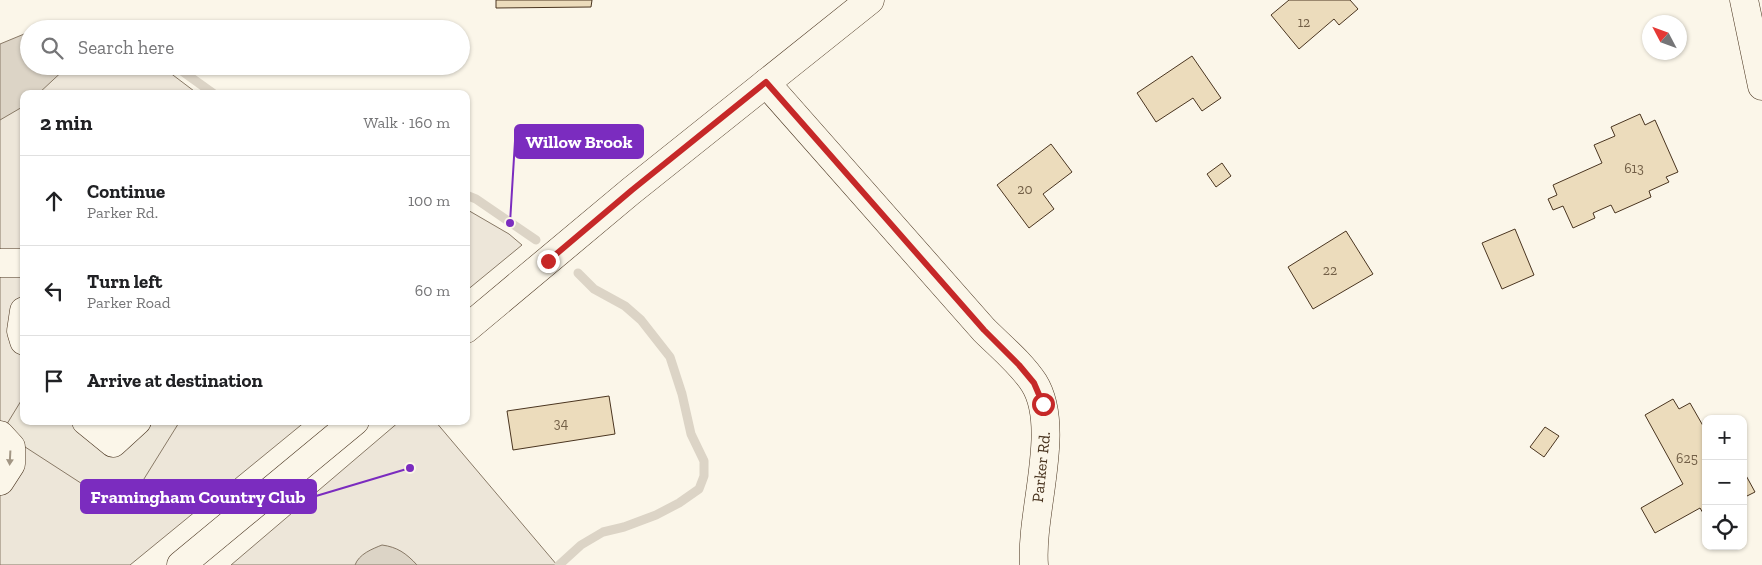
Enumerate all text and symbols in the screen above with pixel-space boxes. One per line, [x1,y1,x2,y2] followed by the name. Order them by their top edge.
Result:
[1298,14,1310,31] house number: 12
[1642,15,1687,60] north arrow
[20,20,470,75] search box
[38,34,66,62] icon: search
[78,36,174,59] text: Search here
[40,110,92,135] text: 2 min
[363,113,450,132] text: Walk · 160 m
[515,125,643,158] callout: Willow Brook
[526,131,632,153] text: Willow Brook
[1624,160,1644,177] house number: 613
[87,180,165,203] text: Continue
[1017,181,1033,198] house number: 20
[40,187,68,215] icon: ahead
[408,191,450,210] text: 100 m
[87,203,158,222] text: Parker Rd.
[537,250,560,273] route end
[1323,262,1337,279] house number: 22
[87,270,162,293] text: Turn left
[40,277,68,305] icon: left
[415,281,450,300] text: 60 m
[87,293,171,312] text: Parker Road
[40,367,68,395] icon: arrive
[87,369,263,392] text: Arrive at destination
[1032,393,1055,416] route start
[554,415,569,432] house number: 34
[1702,415,1747,550] map controls
[1702,415,1747,460] button: +
[1028,431,1054,503] street label: Parker Rd.
[6,450,14,466] one-way arrow
[1676,450,1698,467] house number: 625
[1702,460,1747,505] button: −
[81,480,316,513] callout: Framingham Country Club
[91,486,306,508] text: Framingham Country Club
[1702,505,1747,550] button: locate

